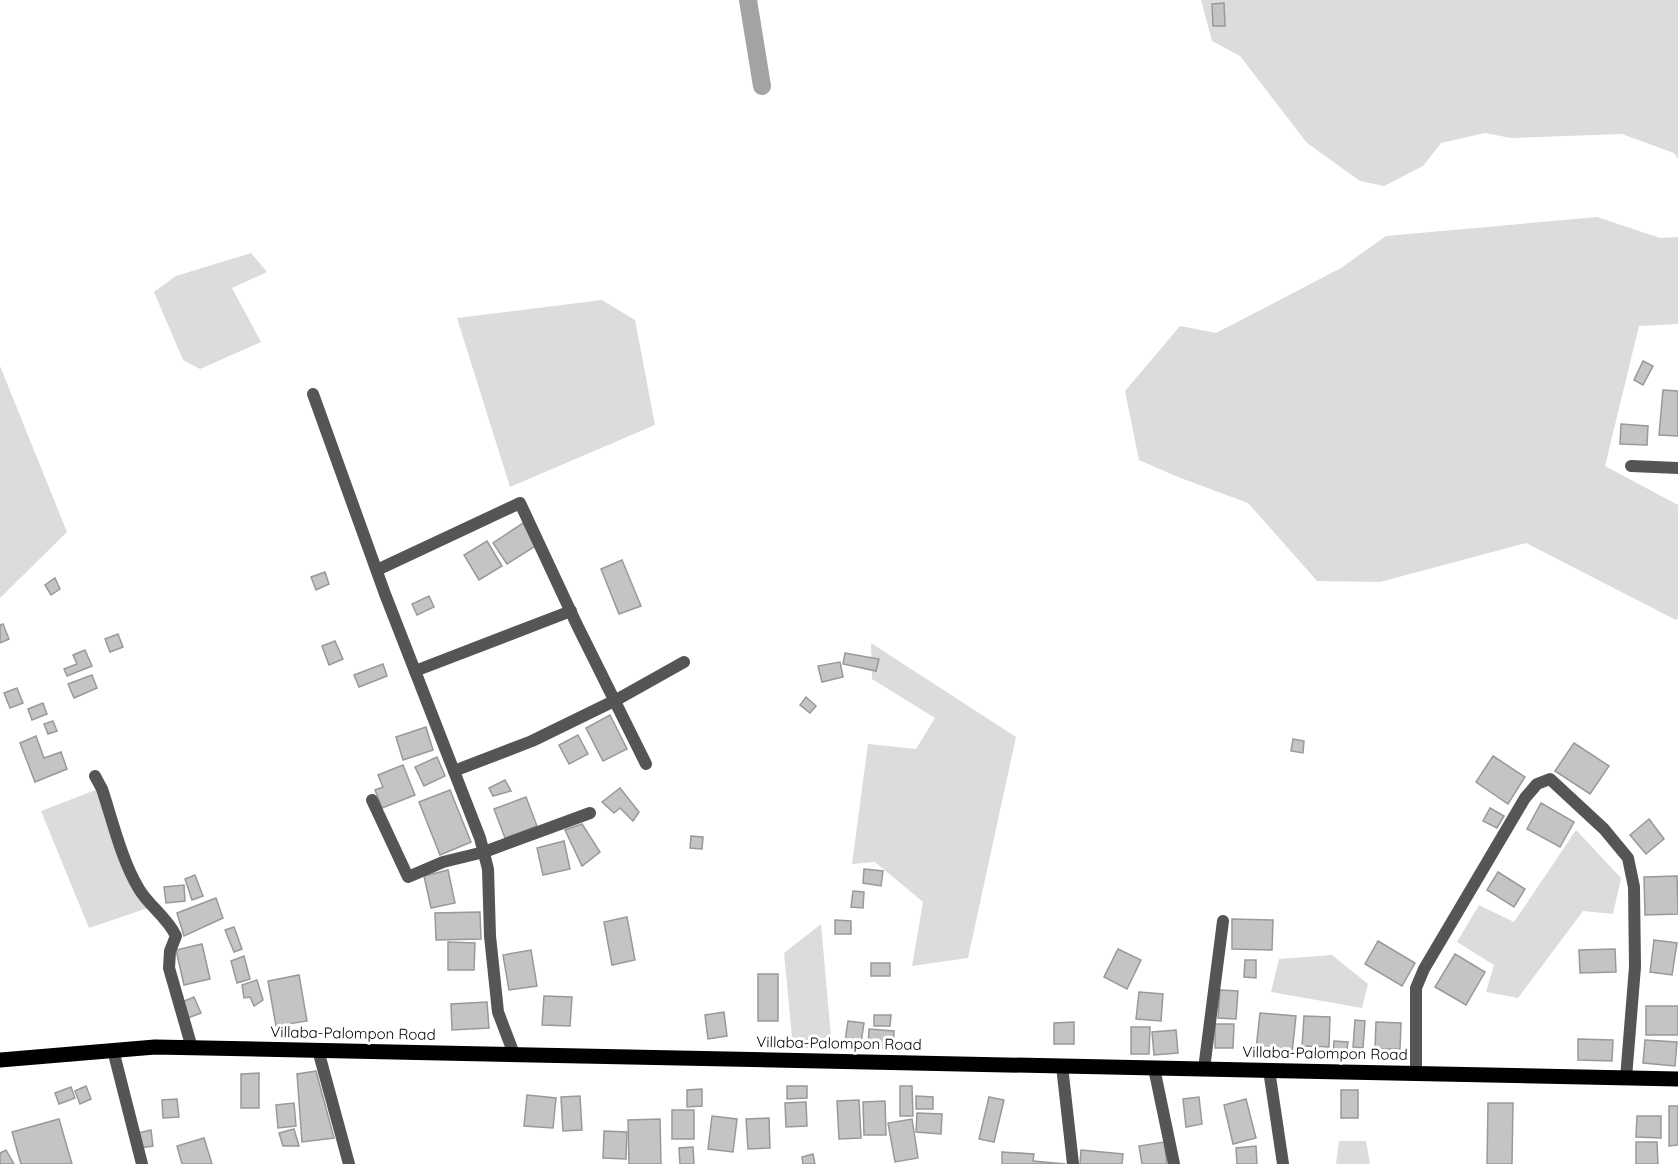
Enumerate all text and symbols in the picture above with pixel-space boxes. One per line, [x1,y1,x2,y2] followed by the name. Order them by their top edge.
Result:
[270,1022,436,1044] street label: Villaba-Palompon Road
[756,1032,922,1054] street label: Villaba-Palompon Road
[1242,1042,1408,1064] street label: Villaba-Palompon Road

